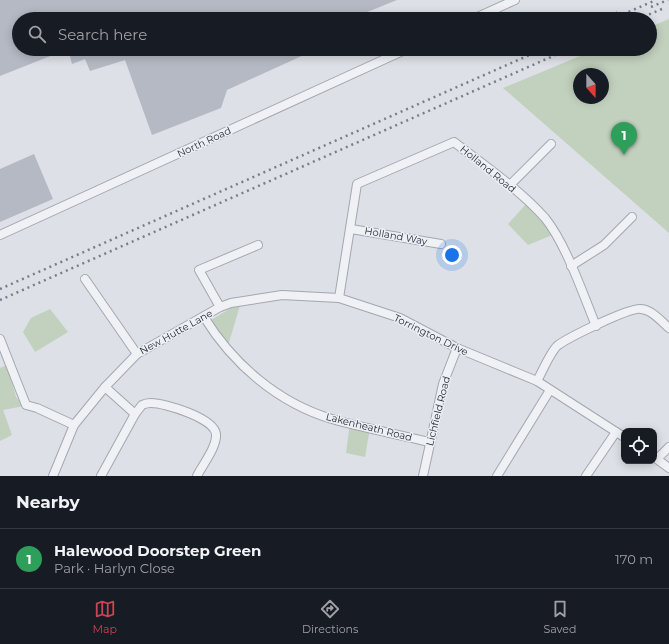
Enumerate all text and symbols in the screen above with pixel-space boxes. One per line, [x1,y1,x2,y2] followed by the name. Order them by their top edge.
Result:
[12,12,657,56] search box
[26,23,48,45] icon: search
[58,25,147,44] text: Search here
[573,68,609,104] north arrow
[611,122,637,155] pin: 1
[175,124,233,160] street label: North Road
[457,143,519,195] street label: Holland Road
[364,224,429,248] street label: Holland Way
[442,245,462,265] your location
[137,307,215,357] street label: New Hutte Lane
[392,311,470,359] street label: Torrington Drive
[423,375,453,447] street label: Lichfield Road
[324,410,414,444] street label: Lakenheath Road
[621,428,657,464] map controls
[621,428,657,464] button: locate
[16,492,80,512] text: Nearby
[54,541,261,560] text: Halewood Doorstep Green
[26,551,32,567] text: 1
[615,551,653,567] text: 170 m
[54,560,175,576] text: Park · Harlyn Close
[93,598,117,636] tab: Map
[302,598,358,636] tab: Directions
[543,598,576,636] tab: Saved

